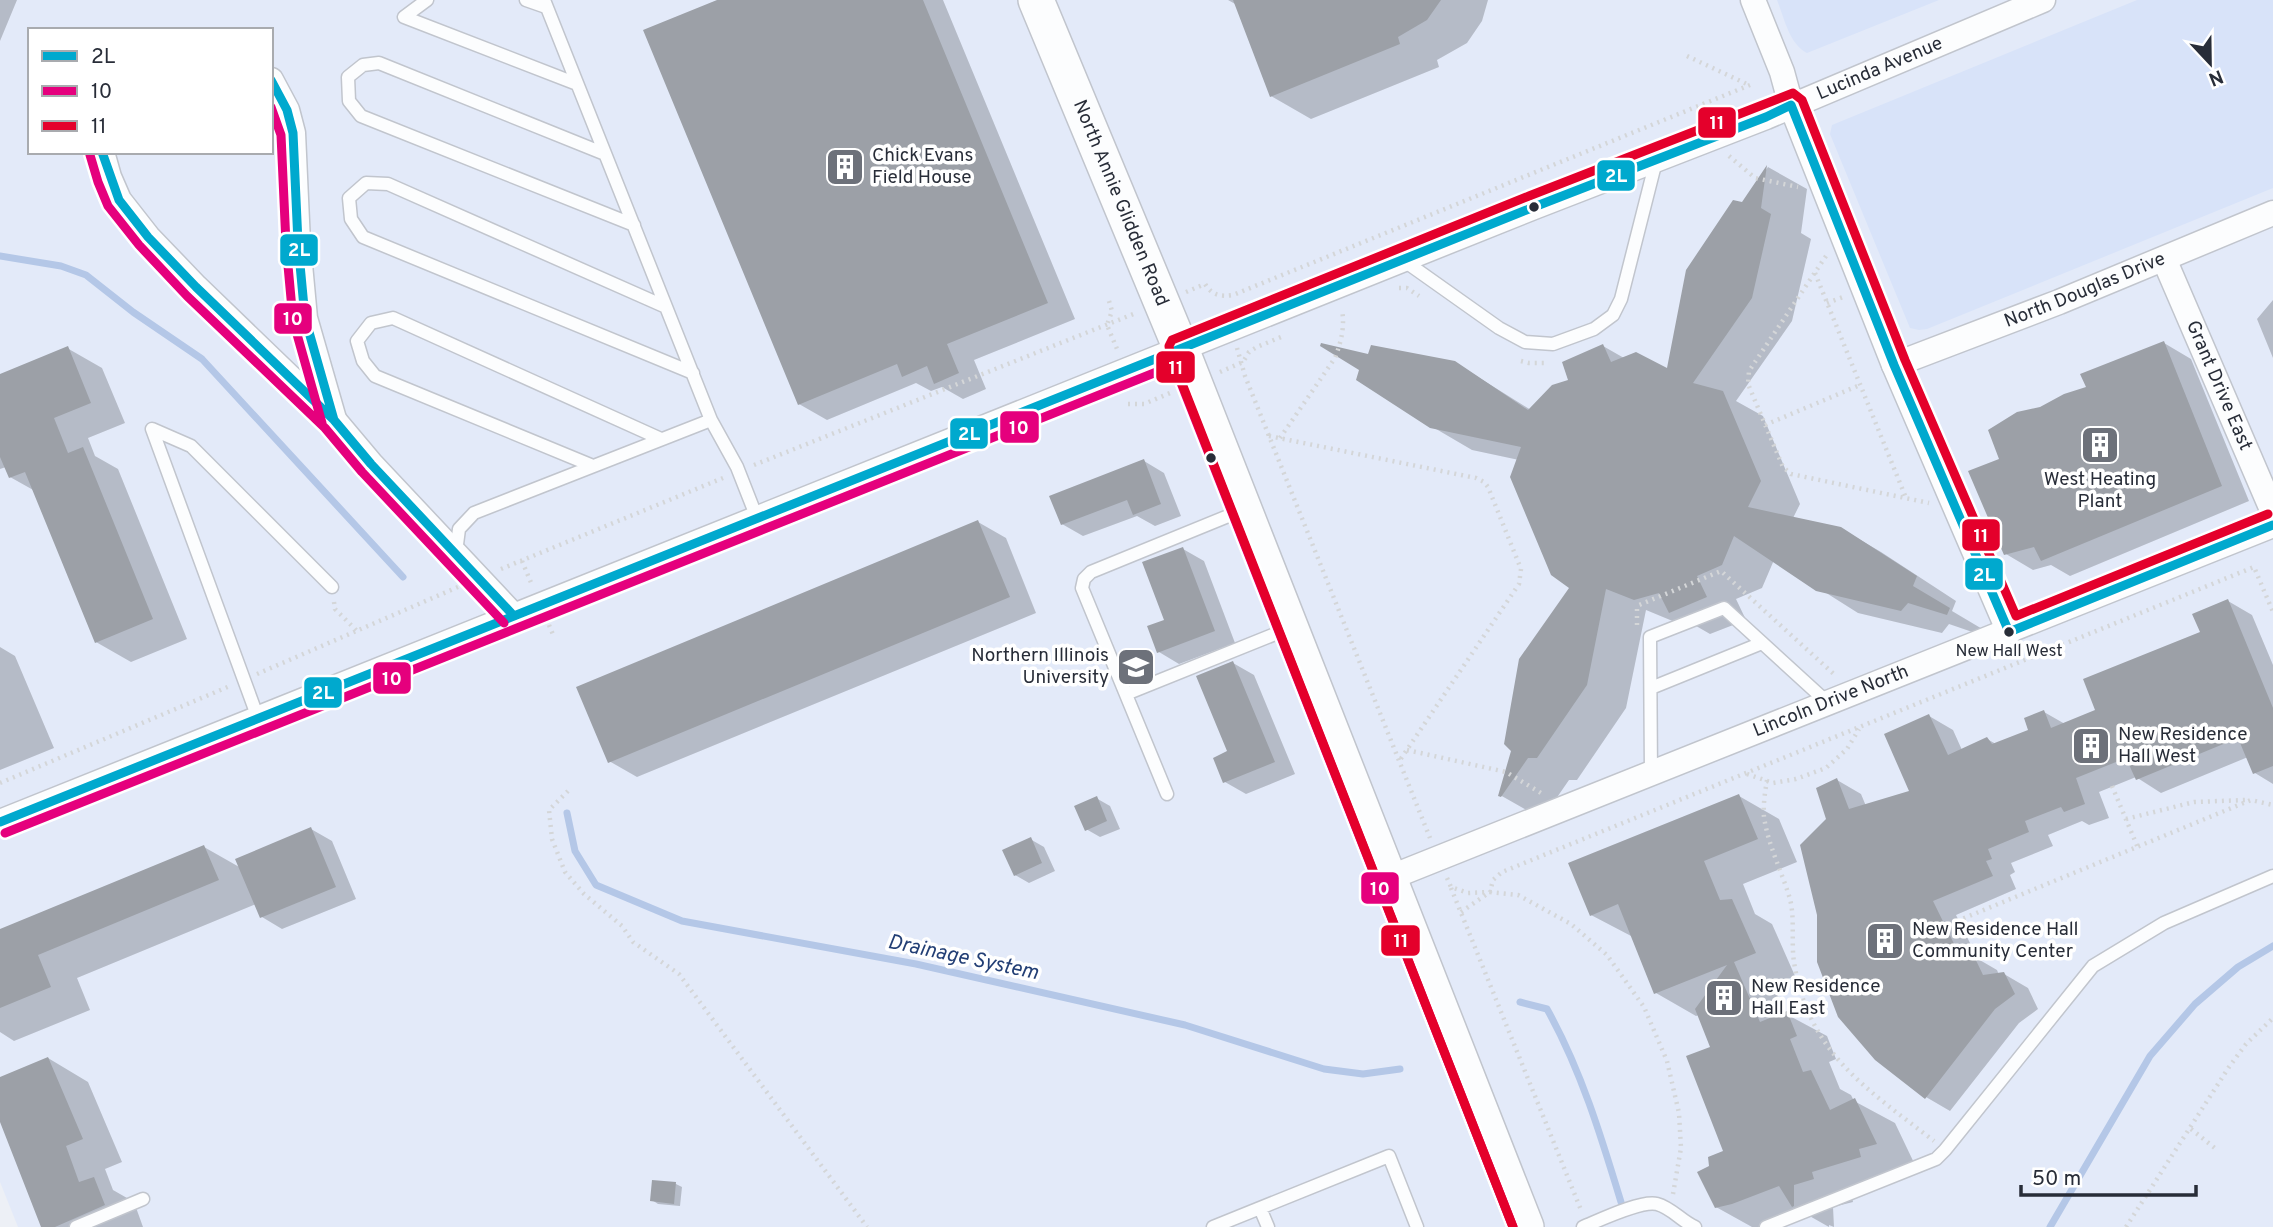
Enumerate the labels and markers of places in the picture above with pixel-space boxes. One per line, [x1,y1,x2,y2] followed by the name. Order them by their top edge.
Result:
[872,144,973,190] place label: Chick Evans Field House
[824,146,866,188] building icon: Chick Evans Field House
[1527,200,1541,214] unlabelled marker
[2079,424,2121,466] building icon: West Heating Plant
[1204,451,1218,465] unlabelled marker
[2044,468,2156,514] place label: West Heating Plant
[2002,625,2016,639] marker: New Hall West
[1955,641,2063,663] place label: New Hall West
[971,644,1109,690] place label: Northern Illinois University
[1115,646,1157,688] school or university icon: Northern Illinois University
[2118,723,2247,769] place label: New Residence Hall West
[2070,725,2112,767] building icon: New Residence Hall West
[1912,918,2079,964] place label: New Residence Hall Community Center
[1864,920,1906,962] building icon: New Residence Hall Community Center
[1751,975,1880,1021] place label: New Residence Hall East
[1703,977,1745,1019] building icon: New Residence Hall East

